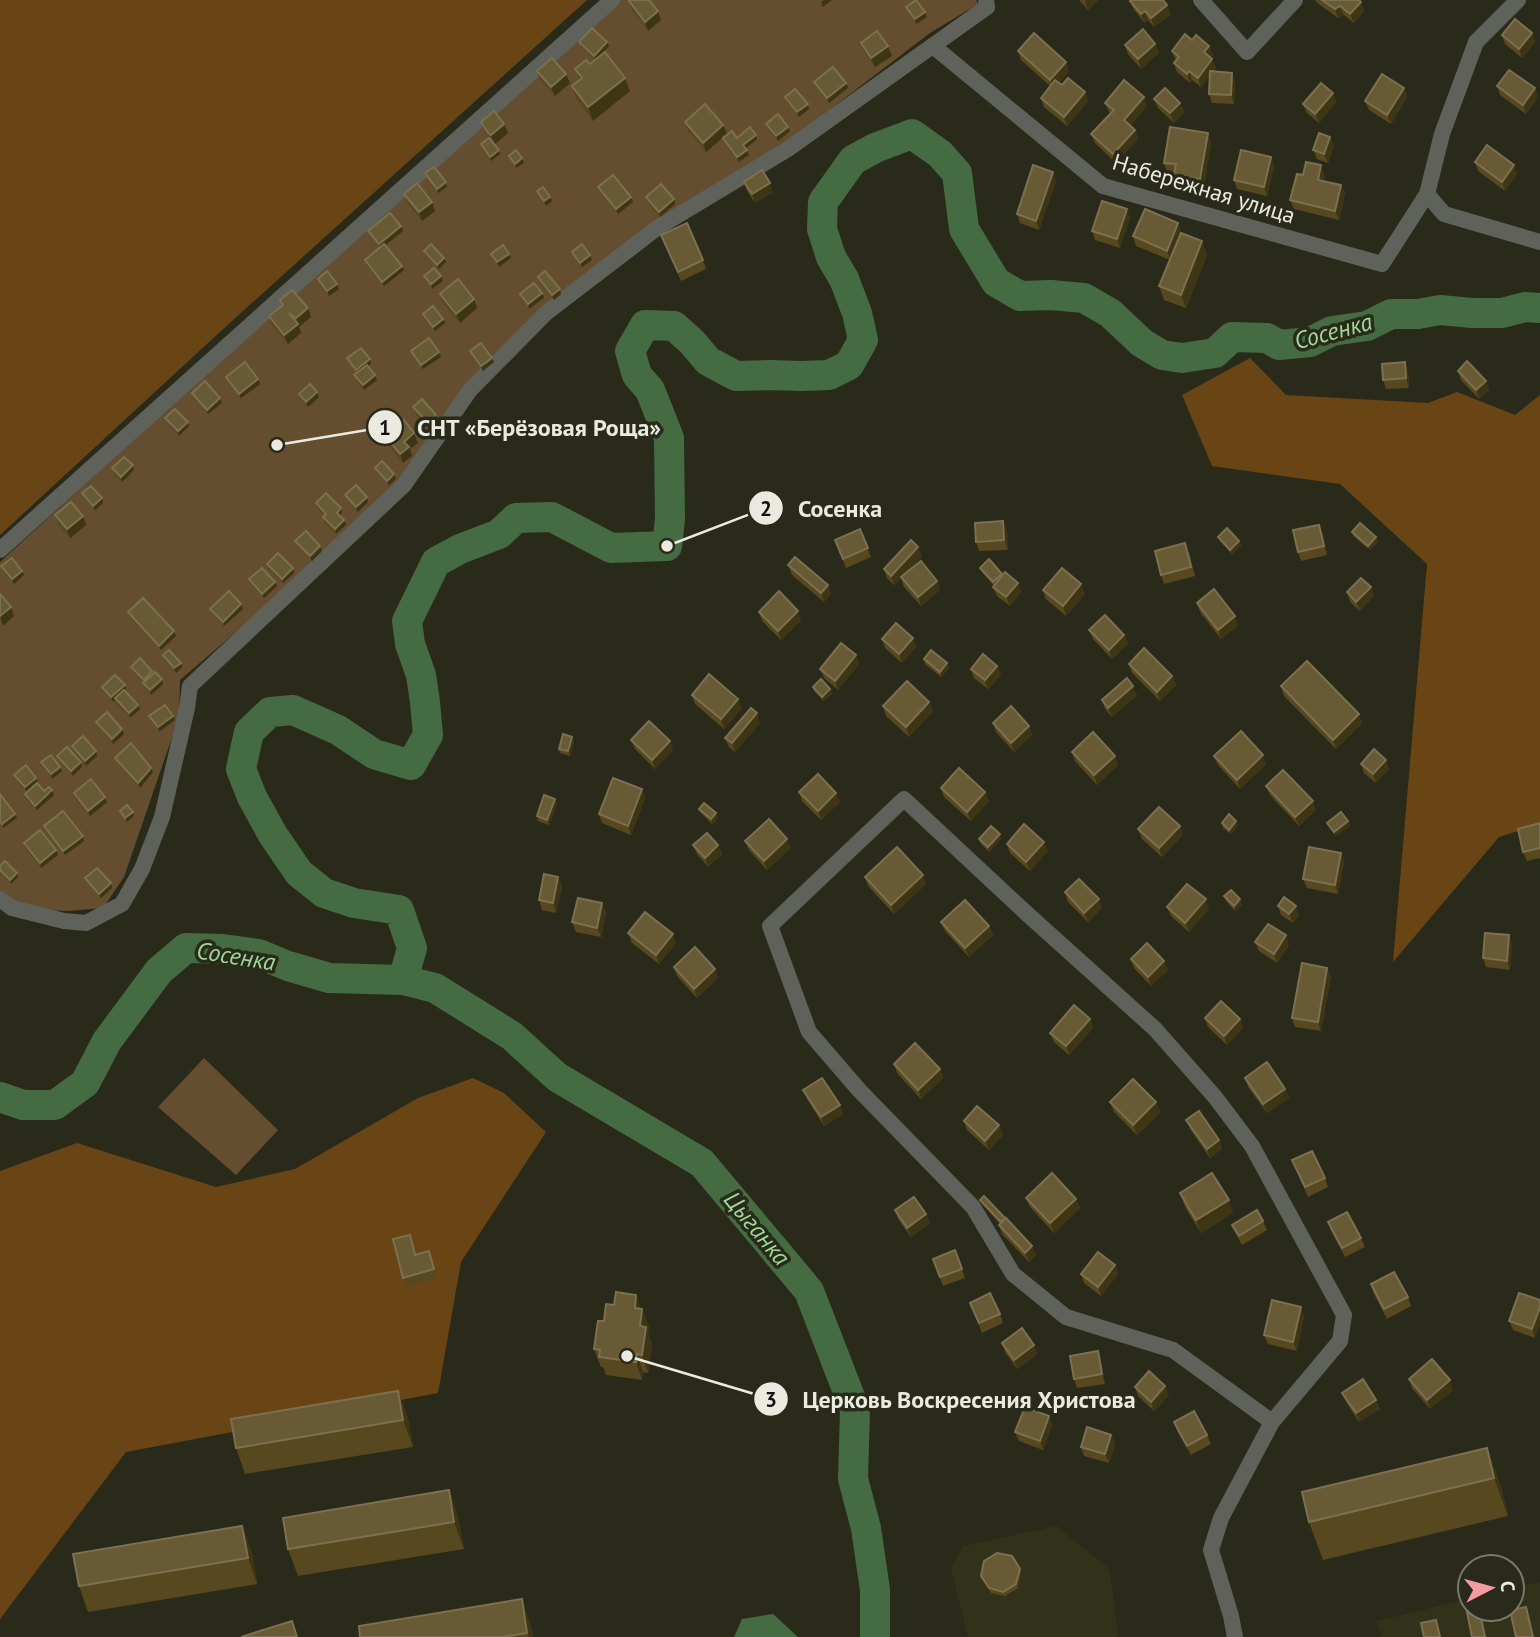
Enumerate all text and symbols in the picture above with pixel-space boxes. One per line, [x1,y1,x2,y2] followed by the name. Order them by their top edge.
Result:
[1109,146,1299,230] street label: Набережная улица
[1291,306,1376,356] water label: Сосенка
[368,405,676,450] callout: СНТ «Берёзовая Роща»
[417,412,661,443] text: СНТ «Берёзовая Роща»
[379,414,391,441] text: 1
[749,486,896,531] callout: Сосенка
[798,493,882,524] text: Сосенка
[760,495,772,522] text: 2
[194,934,278,978] water label: Сосенка
[717,1185,797,1272] water label: Цыганка
[753,1377,1151,1422] callout: Церковь Воскресения Христова
[802,1384,1136,1415] text: Церковь Воскресения Христова
[765,1386,777,1413] text: 3
[1456,1553,1526,1623] north arrow
[1495,1580,1520,1593] text: С

